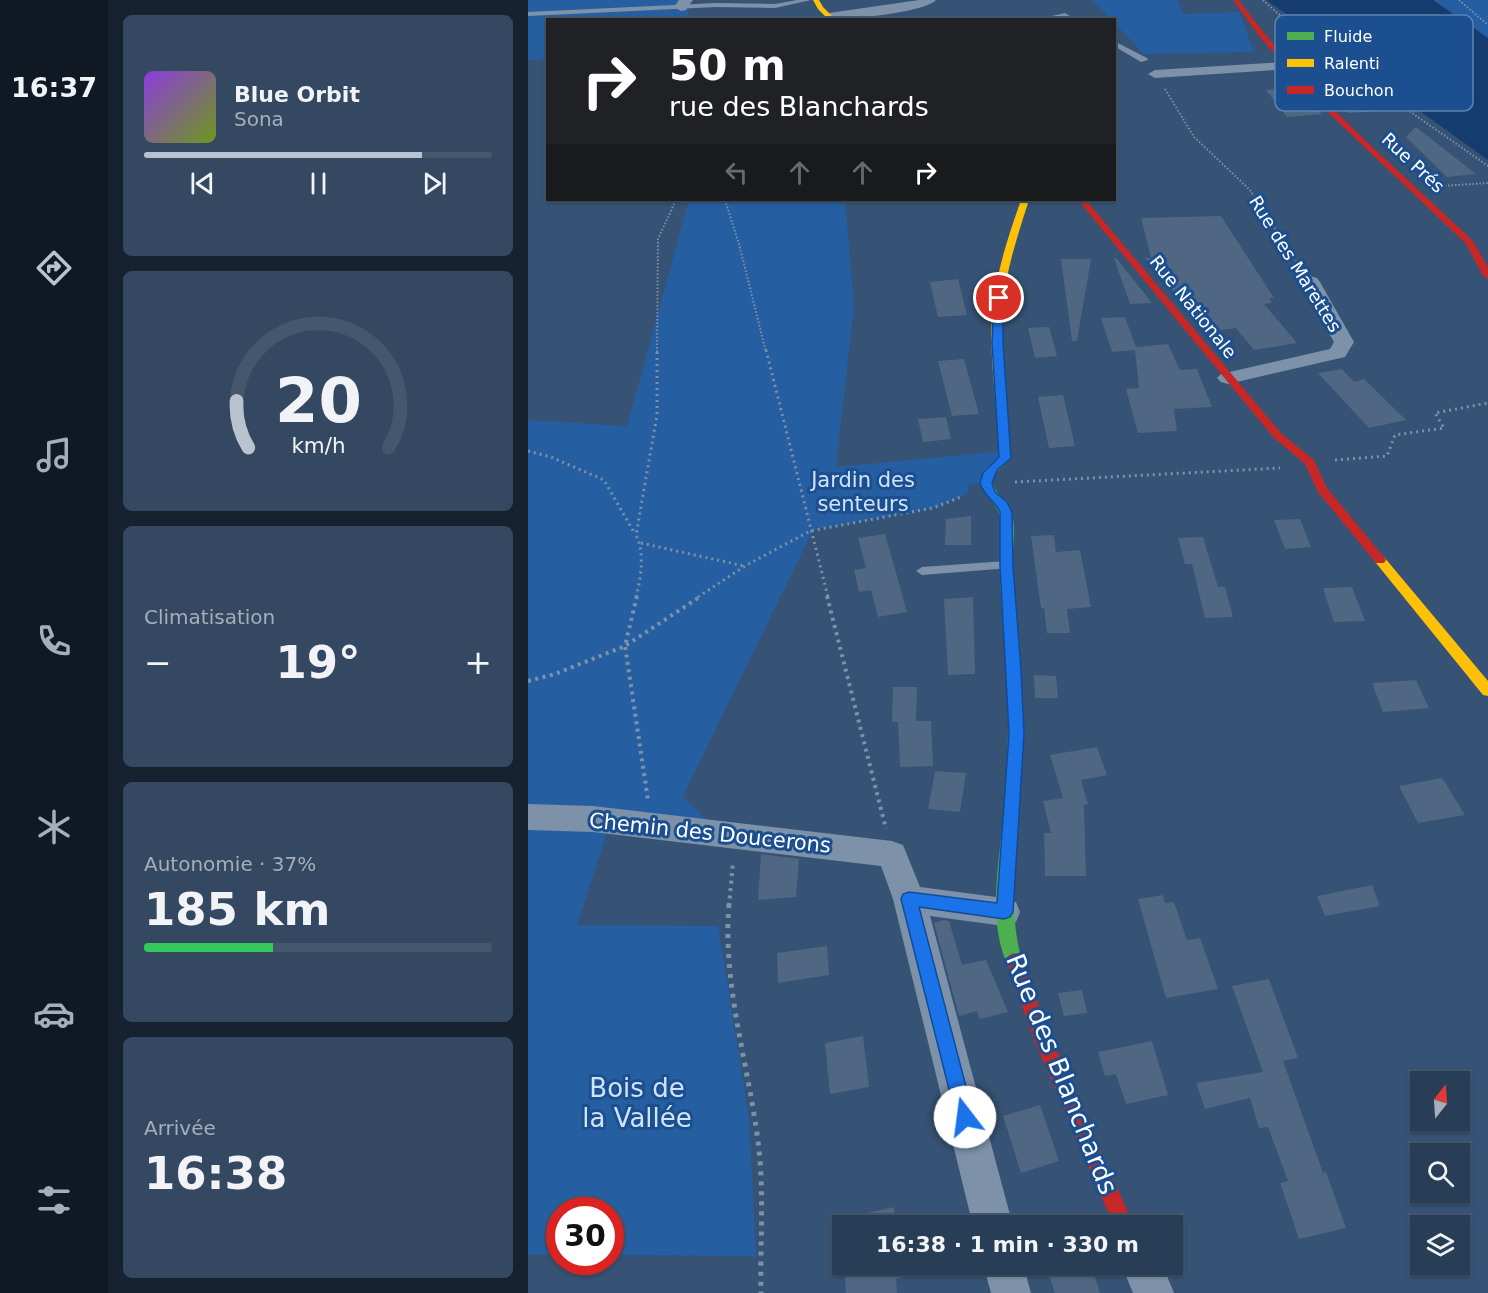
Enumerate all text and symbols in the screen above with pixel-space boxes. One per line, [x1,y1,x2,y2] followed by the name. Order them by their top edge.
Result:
[1275,15,1473,111] legend
[1324,27,1372,46] text: Fluide
[669,41,786,90] text: 50 m
[570,42,648,120] icon: right
[1324,54,1380,73] text: Ralenti
[11,72,97,103] text: 16:37
[1324,81,1394,100] text: Bouchon
[234,82,360,107] text: Blue Orbit
[669,91,929,122] text: rue des Blanchards
[234,107,284,131] text: Sona
[1378,128,1449,197] street label: Rue Prés
[720,156,753,189] icon: left
[783,156,816,189] icon: ahead
[846,156,879,189] icon: ahead
[909,156,942,189] icon: right
[186,167,219,200] icon: previous
[302,167,335,200] icon: pause
[418,167,451,200] icon: next
[1245,192,1346,336] street label: Rue des Marettes
[33,247,75,289] icon: directions
[1146,251,1241,362] street label: Rue Nationale
[973,272,1024,323] pin
[982,281,1015,314] icon: arrive
[275,364,361,437] text: 20
[291,433,345,458] text: km/h
[33,434,75,476] icon: music
[809,468,915,516] park label: Jardin des senteurs
[144,605,275,629] text: Climatisation
[33,620,75,662] icon: phone
[275,636,361,689] text: 19°
[144,643,172,682] text: −
[464,643,492,682] text: +
[33,806,75,848] icon: climate
[588,808,832,858] street label: Chemin des Doucerons
[144,852,316,876] text: Autonomie · 37%
[144,883,330,936] text: 185 km
[1000,950,1124,1198] street label: Rue des Blanchards
[33,993,75,1035] icon: car
[1410,1071,1470,1131] north arrow
[1410,1071,1470,1275] map controls
[582,1073,692,1133] park label: Bois de la Vallée
[933,1085,997,1149] position arrow
[144,1116,216,1140] text: Arrivée
[1410,1143,1470,1203] button: search
[144,1147,287,1200] text: 16:38
[33,1179,75,1221] icon: filters
[546,1197,624,1275] speed limit sign: 30
[1410,1215,1470,1275] button: layers
[876,1232,1139,1257] text: 16:38 · 1 min · 330 m

